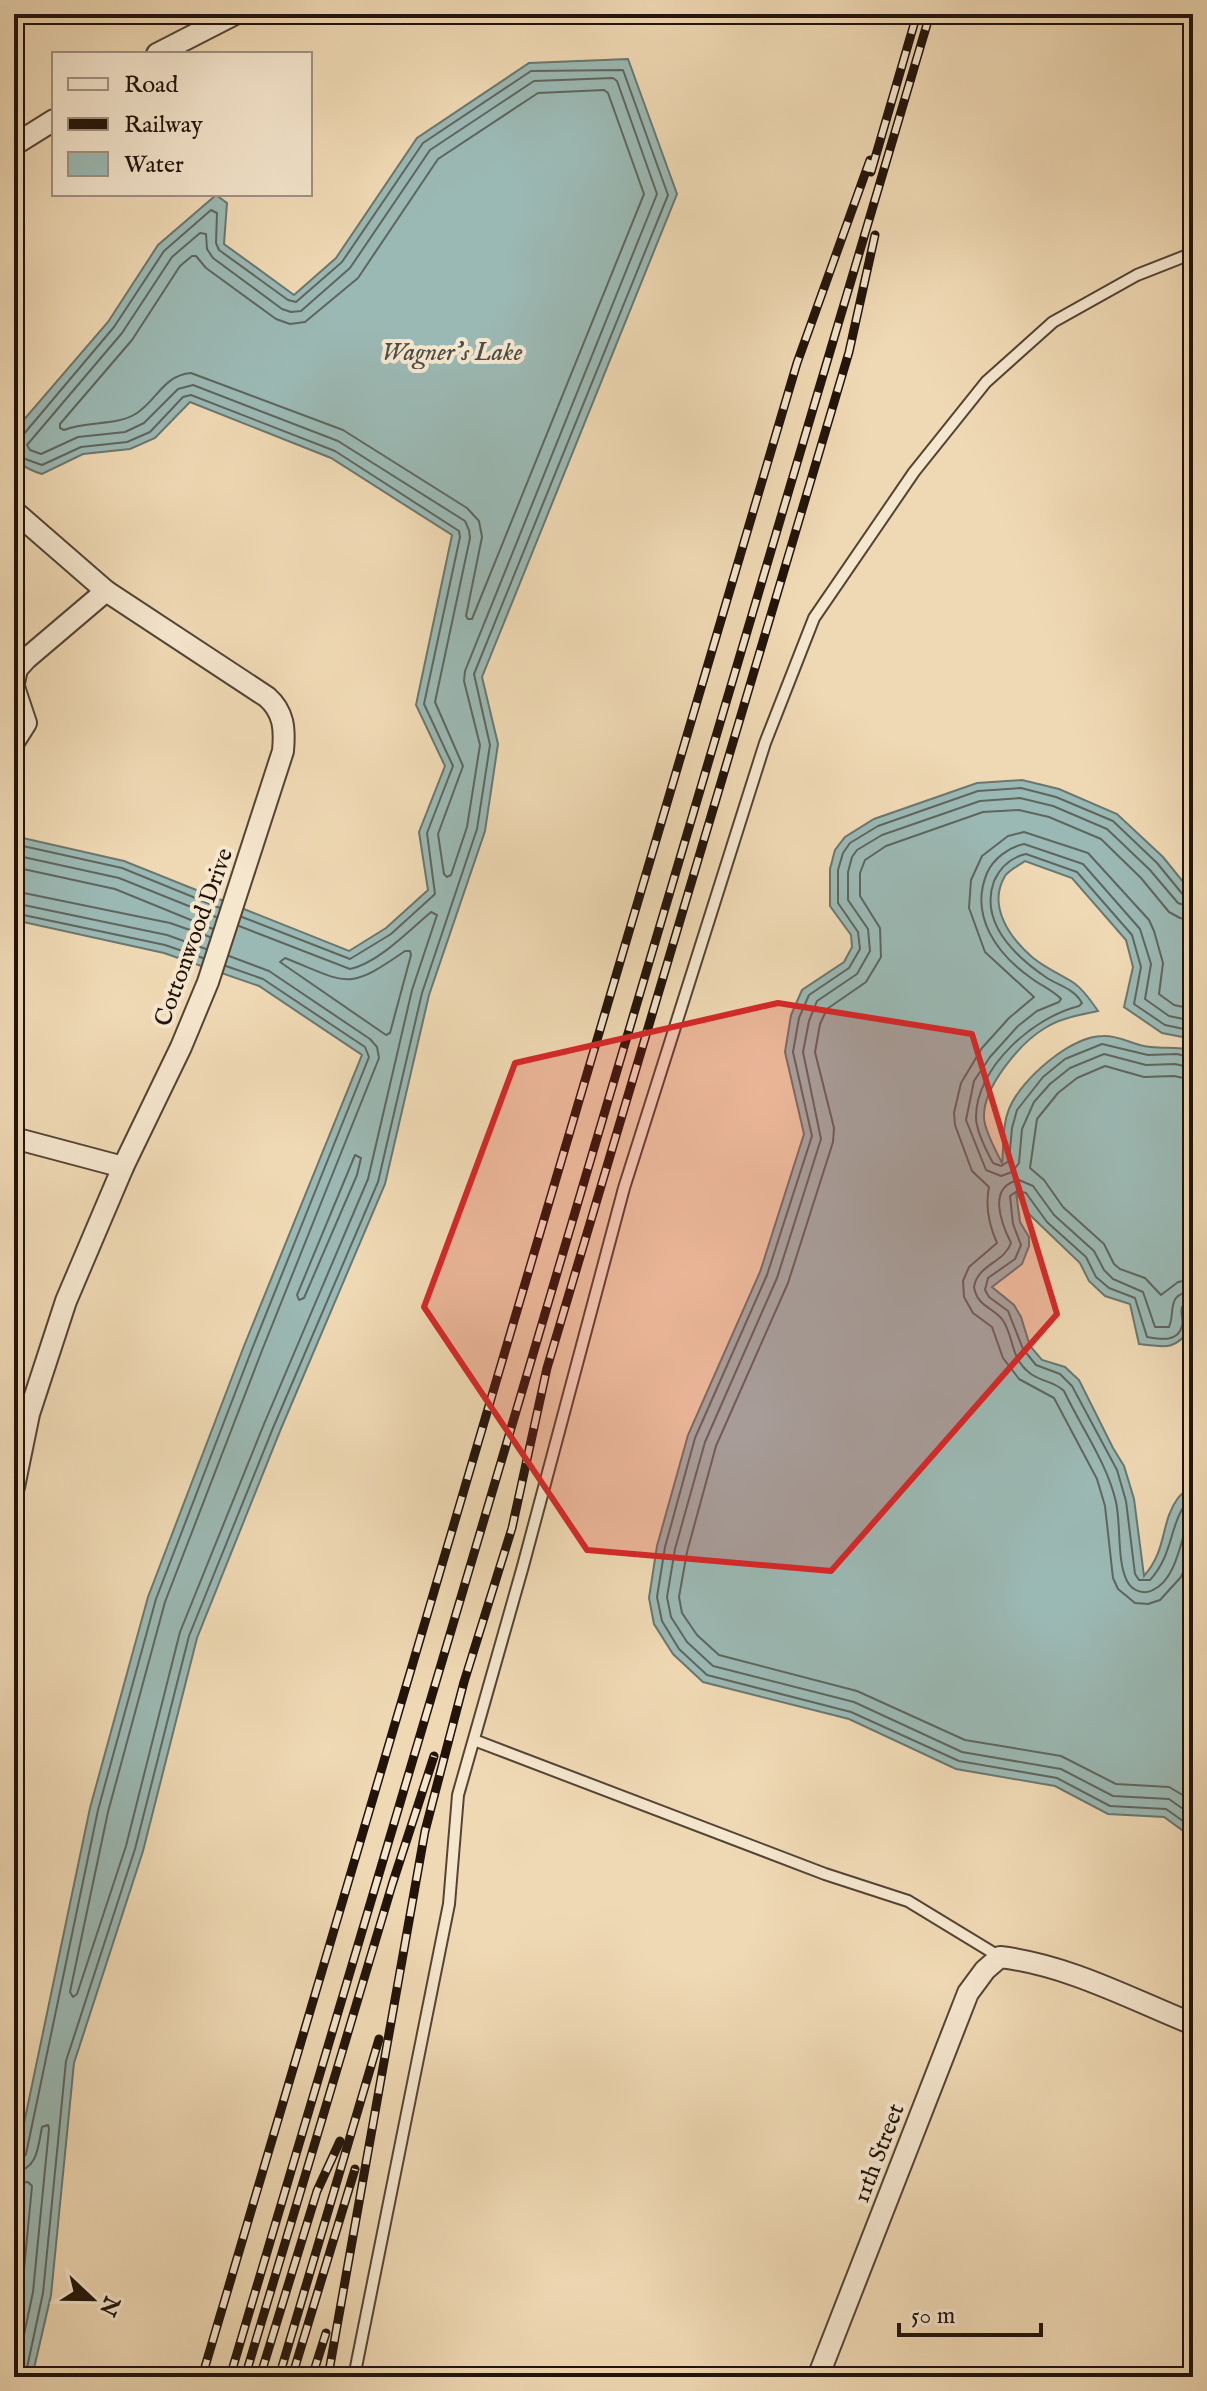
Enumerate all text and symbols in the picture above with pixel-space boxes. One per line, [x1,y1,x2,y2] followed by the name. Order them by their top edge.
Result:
[52,52,312,196] legend
[124,70,178,101] text: Road
[124,110,203,141] text: Railway
[124,150,184,181] text: Water
[382,336,523,370] water label: Wagner's Lake
[148,844,241,1031] street label: Cottonwood Drive
[846,2100,912,2208] street label: 11th Street
[52,2259,132,2339] north arrow
[899,2287,1041,2337] scale bar
[92,2291,126,2320] text: N
[911,2301,955,2332] text: 50 m

